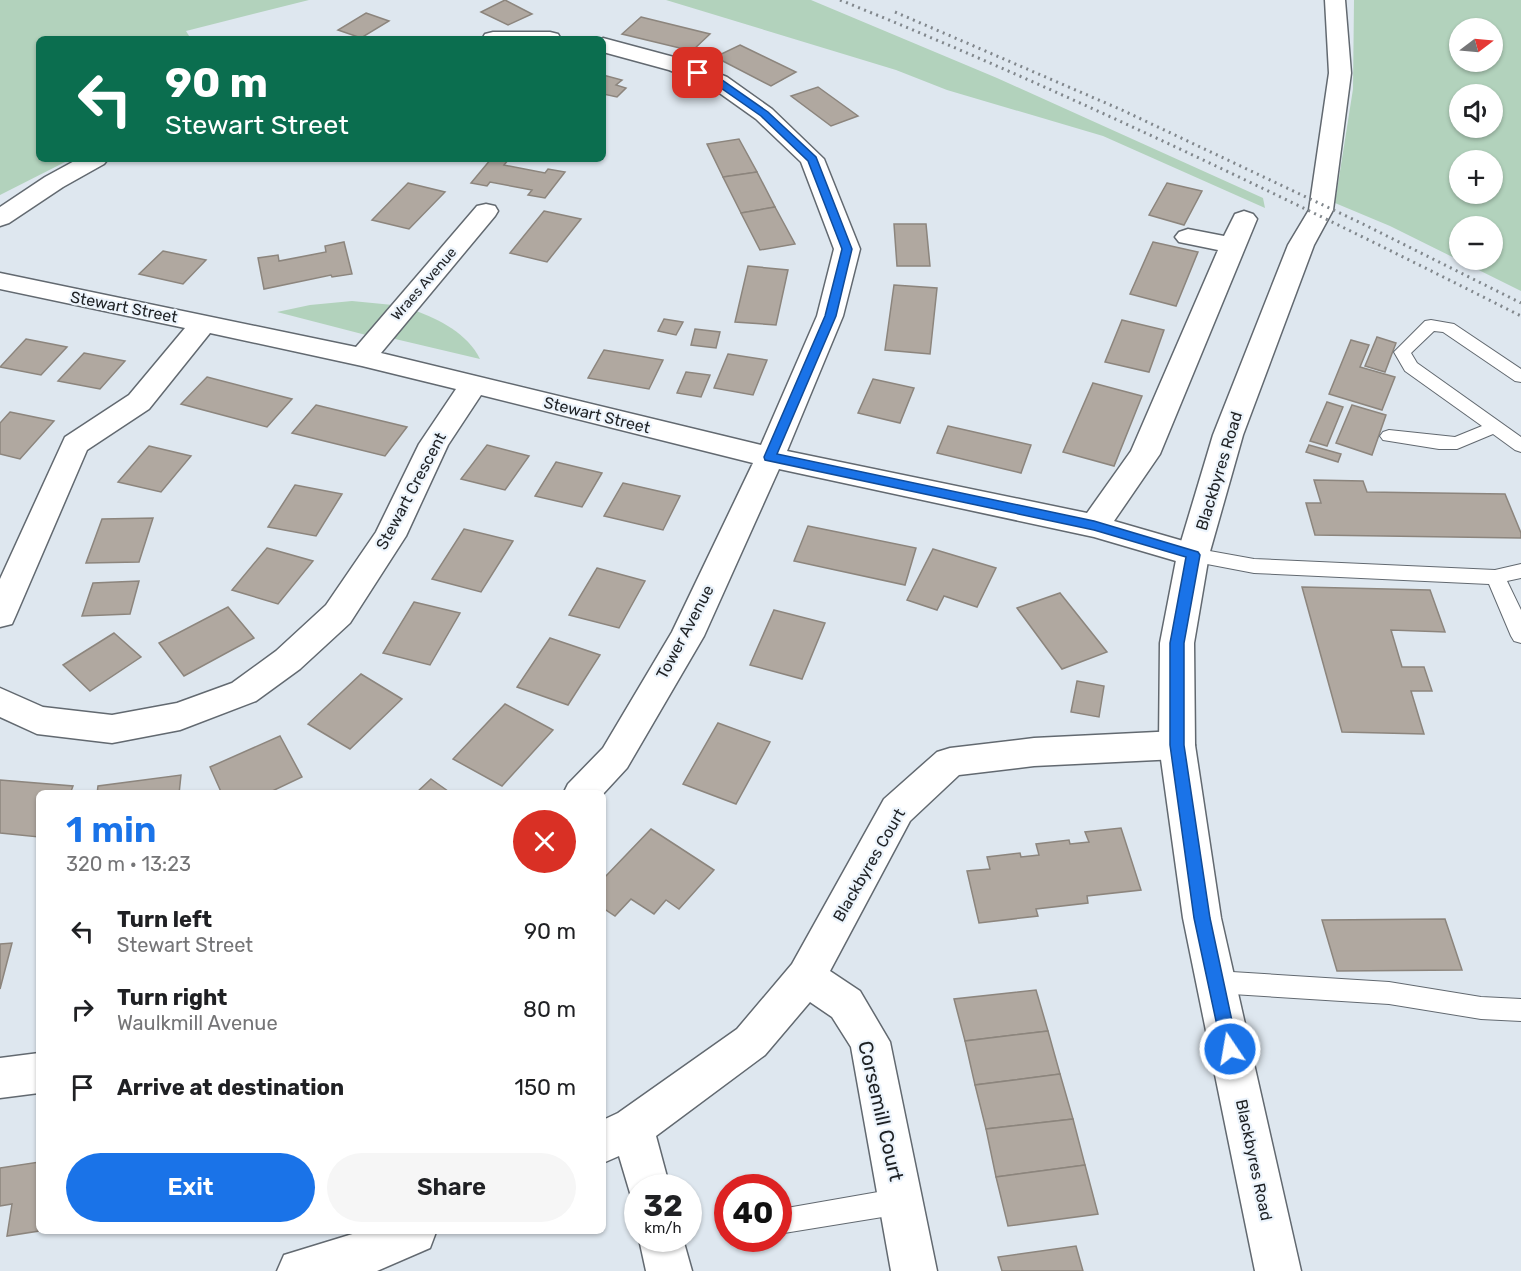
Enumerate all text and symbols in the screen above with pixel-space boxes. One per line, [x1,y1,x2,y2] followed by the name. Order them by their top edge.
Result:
[1449,18,1503,72] north arrow
[1449,18,1503,270] map controls
[672,47,723,98] pin
[681,56,714,89] icon: arrive
[165,58,268,108] text: 90 m
[66,60,144,138] icon: left
[1449,84,1503,138] button: sound
[165,109,349,141] text: Stewart Street
[1449,150,1503,204] button: +
[1449,216,1503,270] button: −
[388,244,460,324] street label: Wraes Avenue
[69,287,179,327] street label: Stewart Street
[542,393,652,437] street label: Stewart Street
[1192,409,1246,533] street label: Blackbyres Road
[372,429,450,553] street label: Stewart Crescent
[652,582,718,682] street label: Tower Avenue
[829,805,909,925] street label: Blackbyres Court
[66,808,157,851] text: 1 min
[513,810,576,873] button: close
[66,852,191,876] text: 320 m · 13:23
[117,906,212,933] text: Turn left
[66,915,99,948] icon: left
[524,918,576,945] text: 90 m
[117,933,253,957] text: Stewart Street
[117,984,227,1011] text: Turn right
[66,993,99,1026] icon: right
[523,996,576,1023] text: 80 m
[117,1011,278,1035] text: Waulkmill Avenue
[1198,1017,1262,1081] position arrow
[853,1038,909,1184] street label: Corsemill Court
[66,1071,99,1104] icon: arrive
[117,1074,344,1101] text: Arrive at destination
[515,1074,576,1101] text: 150 m
[1232,1098,1276,1222] street label: Blackbyres Road
[66,1153,315,1222] button: Exit
[327,1153,576,1222] button: Share
[714,1174,792,1252] speed limit sign: 40
[643,1188,683,1224] text: 32
[644,1219,682,1237] text: km/h

